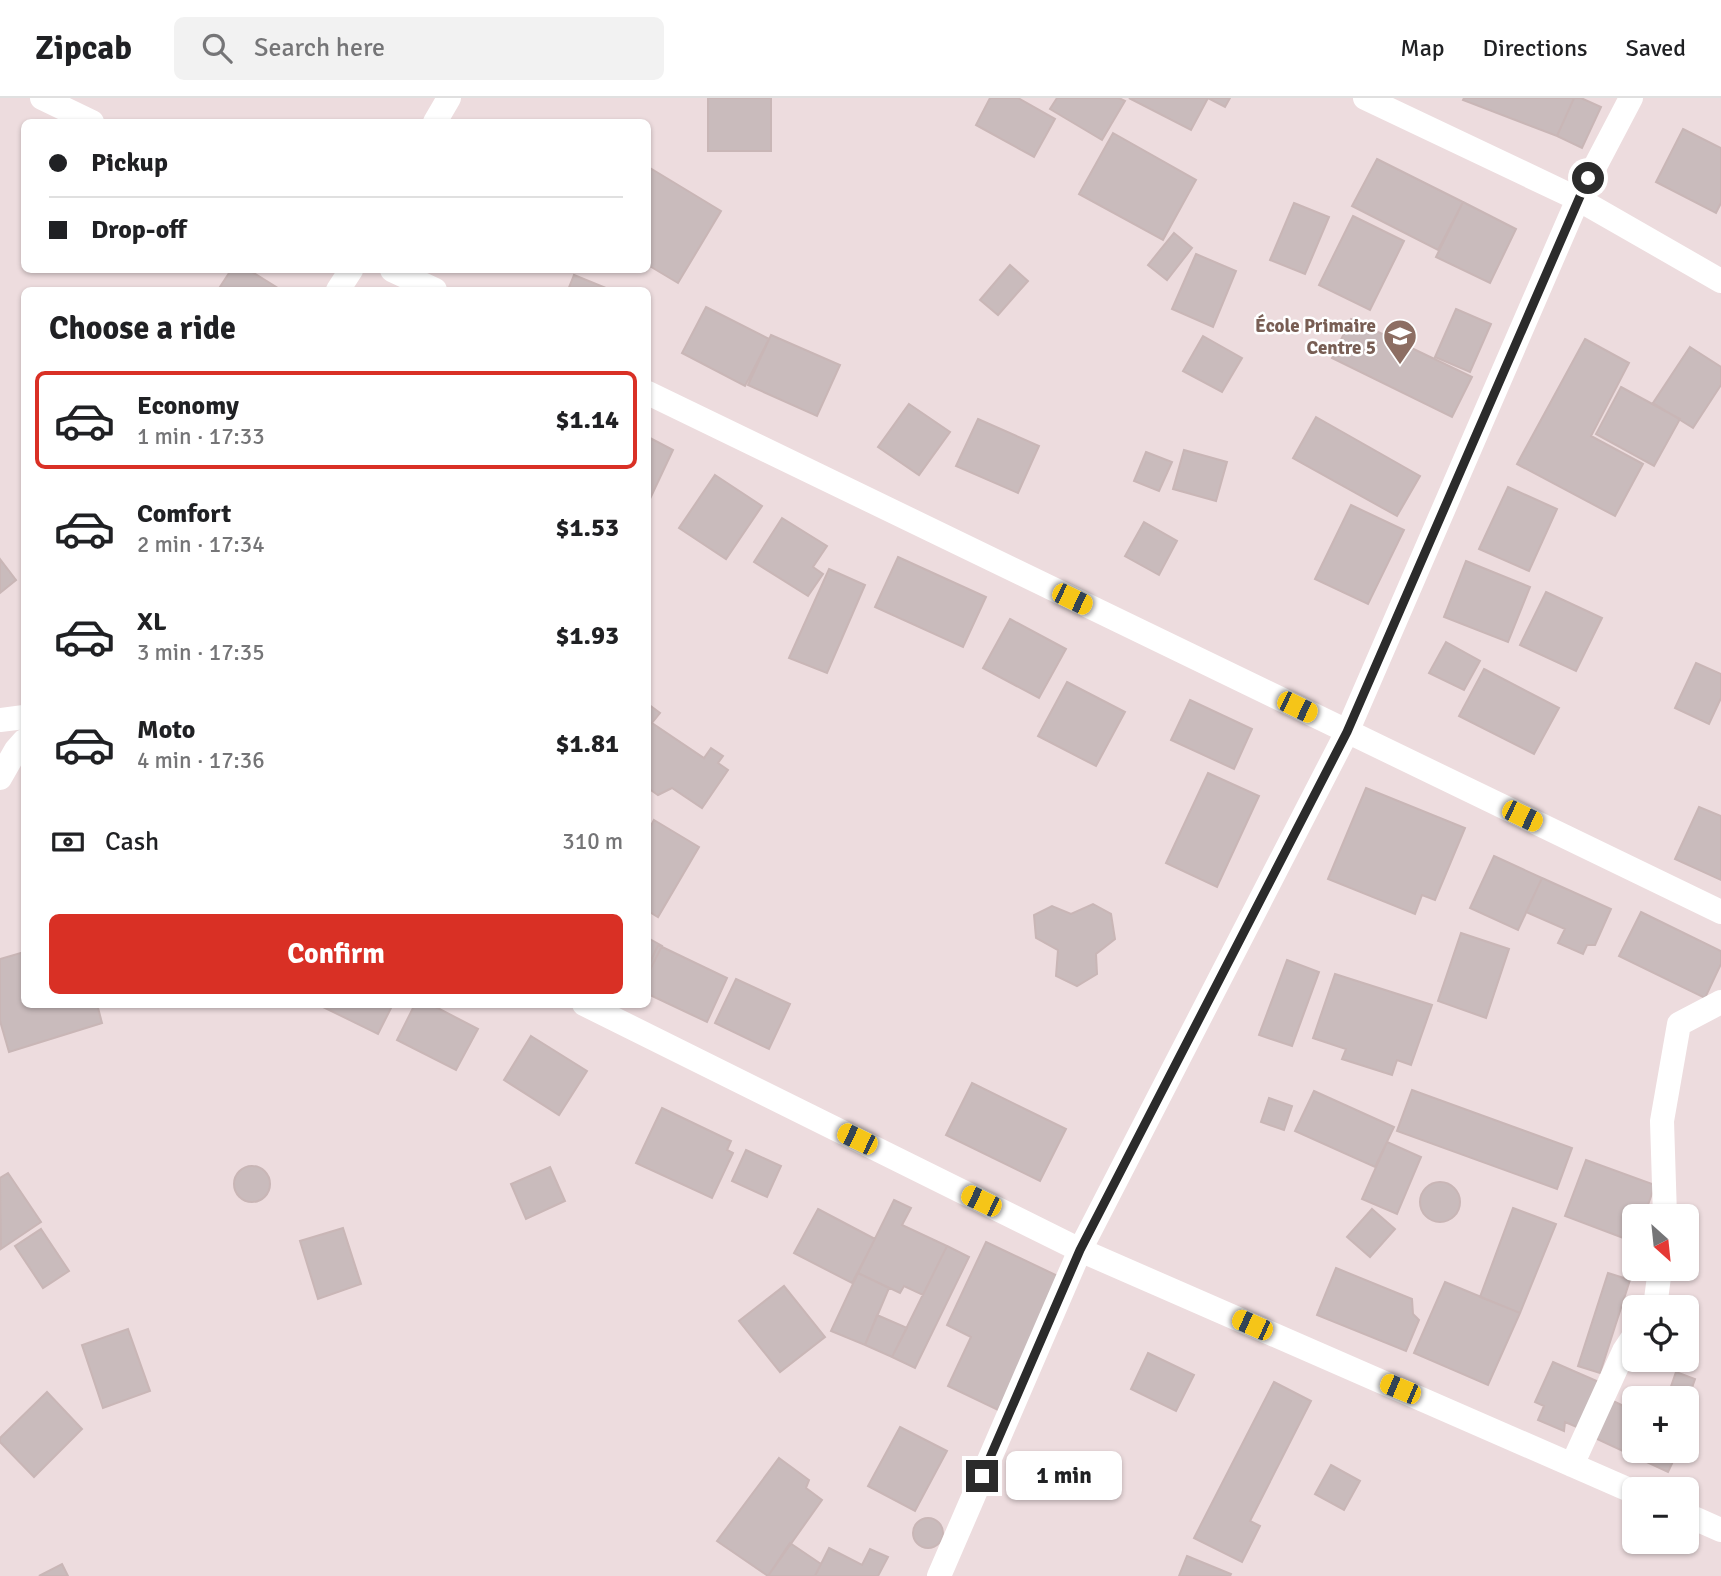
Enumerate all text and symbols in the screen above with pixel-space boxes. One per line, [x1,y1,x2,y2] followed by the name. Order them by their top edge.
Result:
[174,17,664,80] search box
[35,28,132,69] text: Zipcab
[198,29,236,67] icon: search
[254,32,385,64] text: Search here
[1400,33,1445,63] text: Map
[1483,33,1588,63] text: Directions
[1626,33,1686,63] text: Saved
[91,147,168,179] text: Pickup
[1572,162,1604,194] route start
[91,214,187,246] text: Drop-off
[49,309,236,348] text: Choose a ride
[1255,314,1376,360] place label: École Primaire Centre 5
[1381,317,1419,366] school or university icon: École Primaire Centre 5
[53,389,116,452] icon: car
[137,390,239,422] text: Economy
[555,404,619,436] text: $1.14
[137,422,265,451] text: 1 min · 17:33
[53,497,116,560] icon: car
[137,498,231,530] text: Comfort
[555,512,619,544] text: $1.53
[137,530,265,559] text: 2 min · 17:34
[1049,580,1096,618] car
[53,605,116,668] icon: car
[137,606,167,638] text: XL
[555,620,619,652] text: $1.93
[137,638,265,667] text: 3 min · 17:35
[1274,688,1321,726] car
[53,713,116,776] icon: car
[137,714,195,746] text: Moto
[555,728,619,760] text: $1.81
[137,746,265,775] text: 4 min · 17:36
[1499,797,1546,835] car
[49,823,87,861] icon: cash
[105,826,159,858] text: Cash
[562,827,623,856] text: 310 m
[49,914,623,994] button: Confirm
[834,1120,881,1158] car
[958,1182,1005,1220] car
[1622,1204,1699,1281] north arrow
[1622,1204,1699,1554] map controls
[1622,1295,1699,1372] button: locate
[1229,1307,1276,1343] car
[1377,1371,1424,1407] car
[1622,1386,1699,1463] button: +
[1006,1452,1122,1500] callout: 1 min
[966,1460,998,1492] route end
[1036,1461,1092,1490] text: 1 min
[1622,1477,1699,1554] button: −

